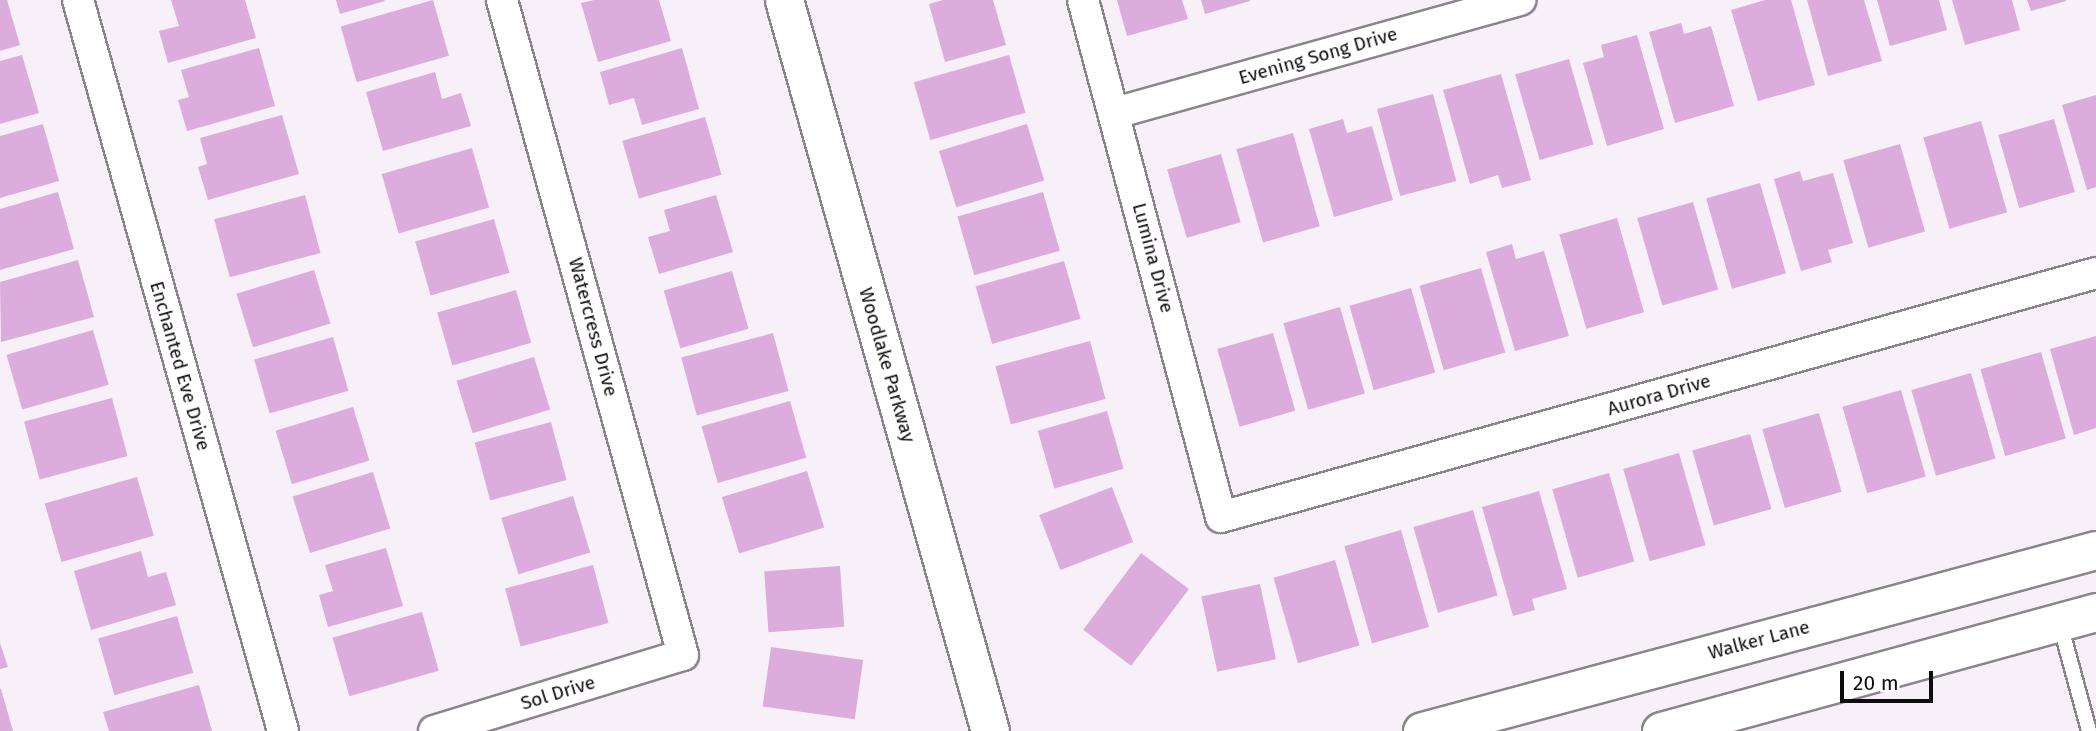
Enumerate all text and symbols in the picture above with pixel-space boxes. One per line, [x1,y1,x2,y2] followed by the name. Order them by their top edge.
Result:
[1236,22,1400,90] street label: Evening Song Drive
[1127,201,1179,315] street label: Lumina Drive
[564,255,622,399] street label: Watercress Drive
[145,279,215,453] street label: Enchanted Eve Drive
[854,285,920,445] street label: Woodlake Parkway
[1605,369,1713,421] street label: Aurora Drive
[1706,616,1812,664] street label: Walker Lane
[1844,658,1937,702] scale bar
[1853,670,1899,696] text: 20 m
[518,671,598,715] street label: Sol Drive

